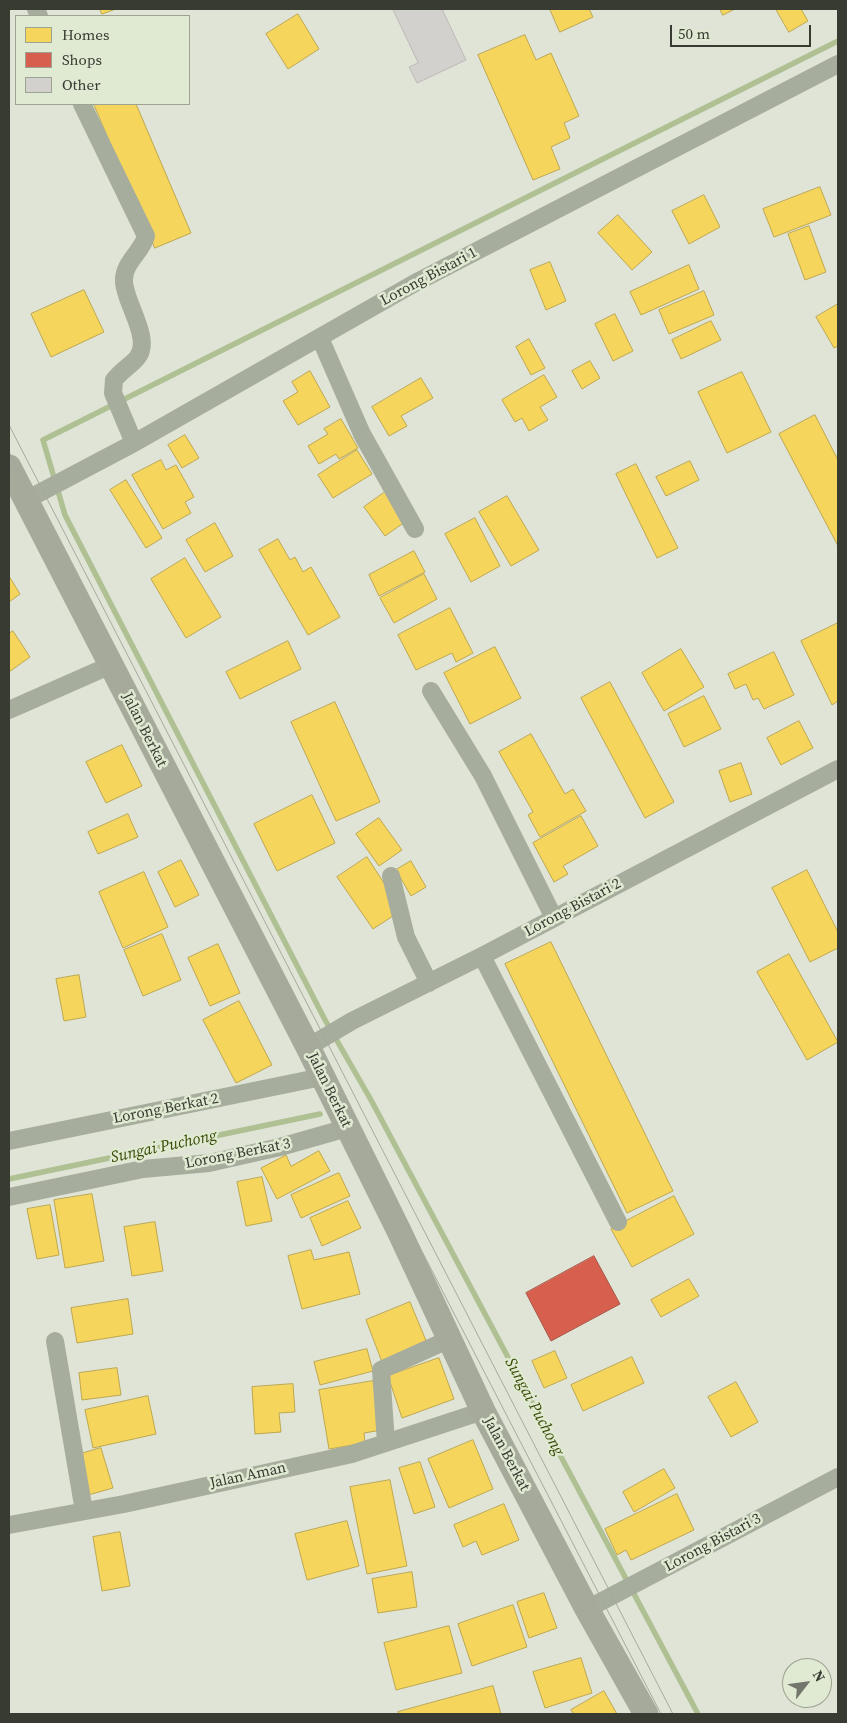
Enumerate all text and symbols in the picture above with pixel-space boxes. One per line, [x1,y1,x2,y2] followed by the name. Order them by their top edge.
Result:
[15,15,190,105] legend
[672,15,813,47] scale bar
[678,23,710,44] text: 50 m
[62,24,109,45] text: Homes
[62,49,102,70] text: Shops
[62,74,101,95] text: Other
[378,244,480,310] street label: Lorong Bistari 1
[118,690,170,770] street label: Jalan Berkat
[522,875,624,941] street label: Lorong Bistari 2
[303,1050,355,1130] street label: Jalan Berkat
[112,1090,220,1128] street label: Lorong Berkat 2
[109,1126,219,1168] water label: Sungai Puchong
[184,1135,292,1173] street label: Lorong Berkat 3
[500,1355,568,1459] water label: Sungai Puchong
[479,1414,533,1494] street label: Jalan Berkat
[208,1459,288,1493] street label: Jalan Aman
[662,1510,764,1576] street label: Lorong Bistari 3
[782,1658,832,1708] north arrow
[808,1667,830,1685] text: N

